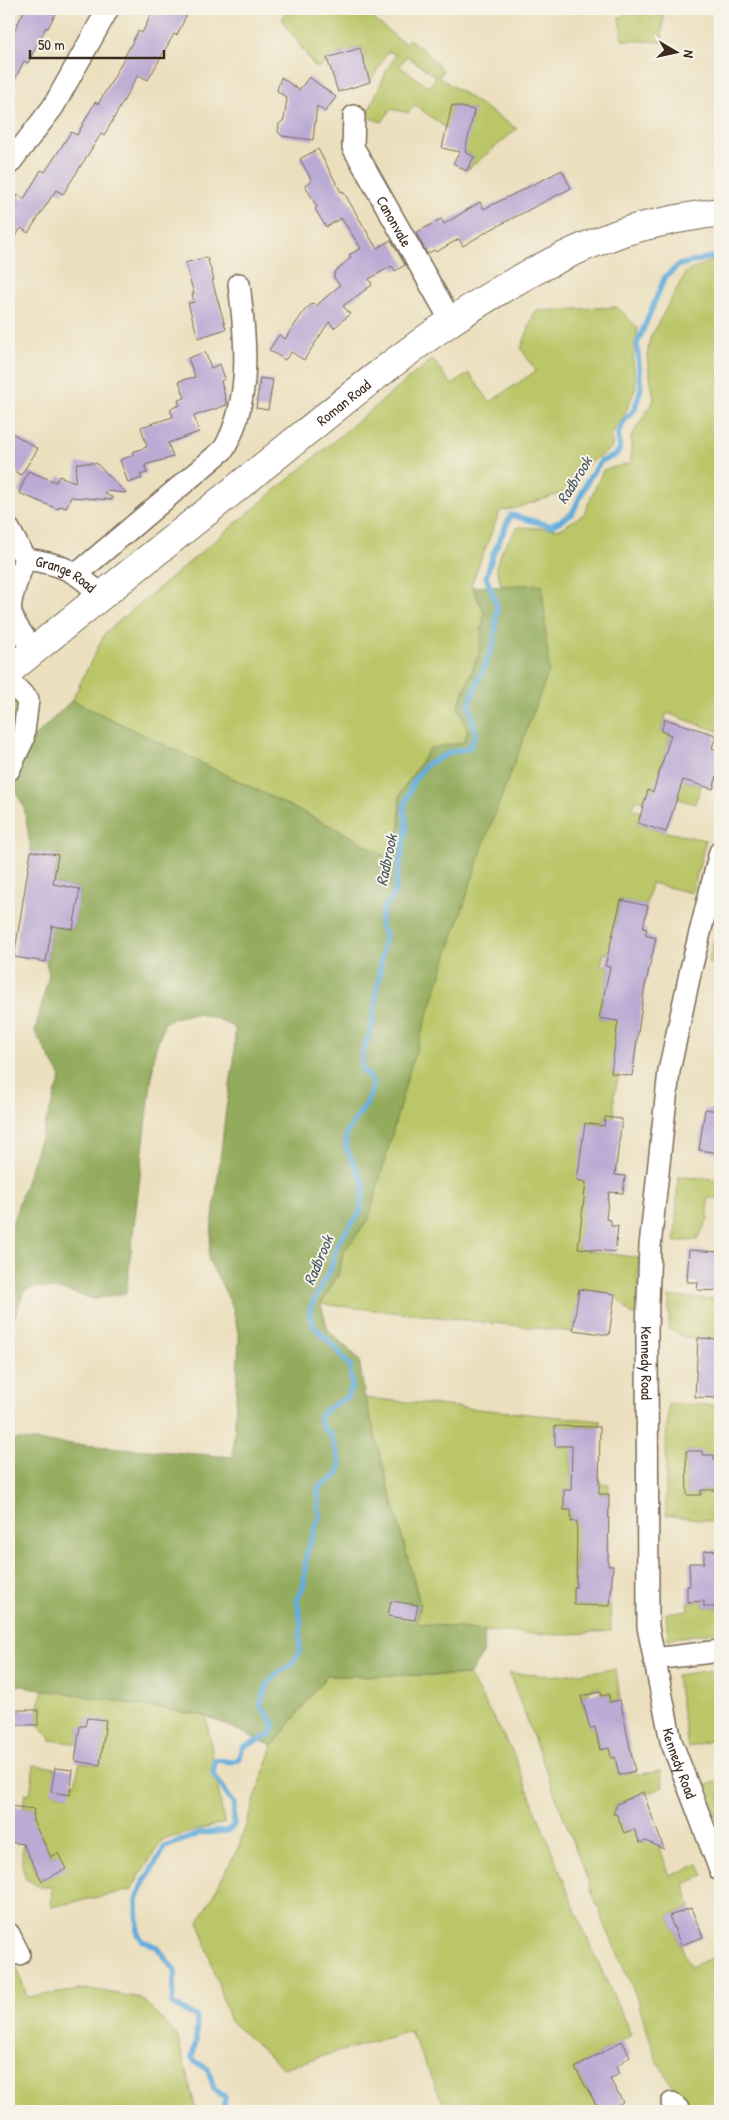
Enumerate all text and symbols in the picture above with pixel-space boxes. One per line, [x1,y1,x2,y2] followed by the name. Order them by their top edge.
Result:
[30,28,164,60] scale bar
[652,28,702,78] north arrow
[38,34,65,55] text: 50 m
[679,49,699,60] text: N
[372,192,418,250] street label: Canonvale
[312,374,375,430] street label: Roman Road
[551,451,598,508] water label: Radbrook
[34,550,101,597] street label: Grange Road
[370,831,402,888] water label: Radbrook
[298,1230,339,1288] water label: Radbrook
[636,1326,658,1400] street label: Kennedy Road
[658,1726,702,1801] street label: Kennedy Road

